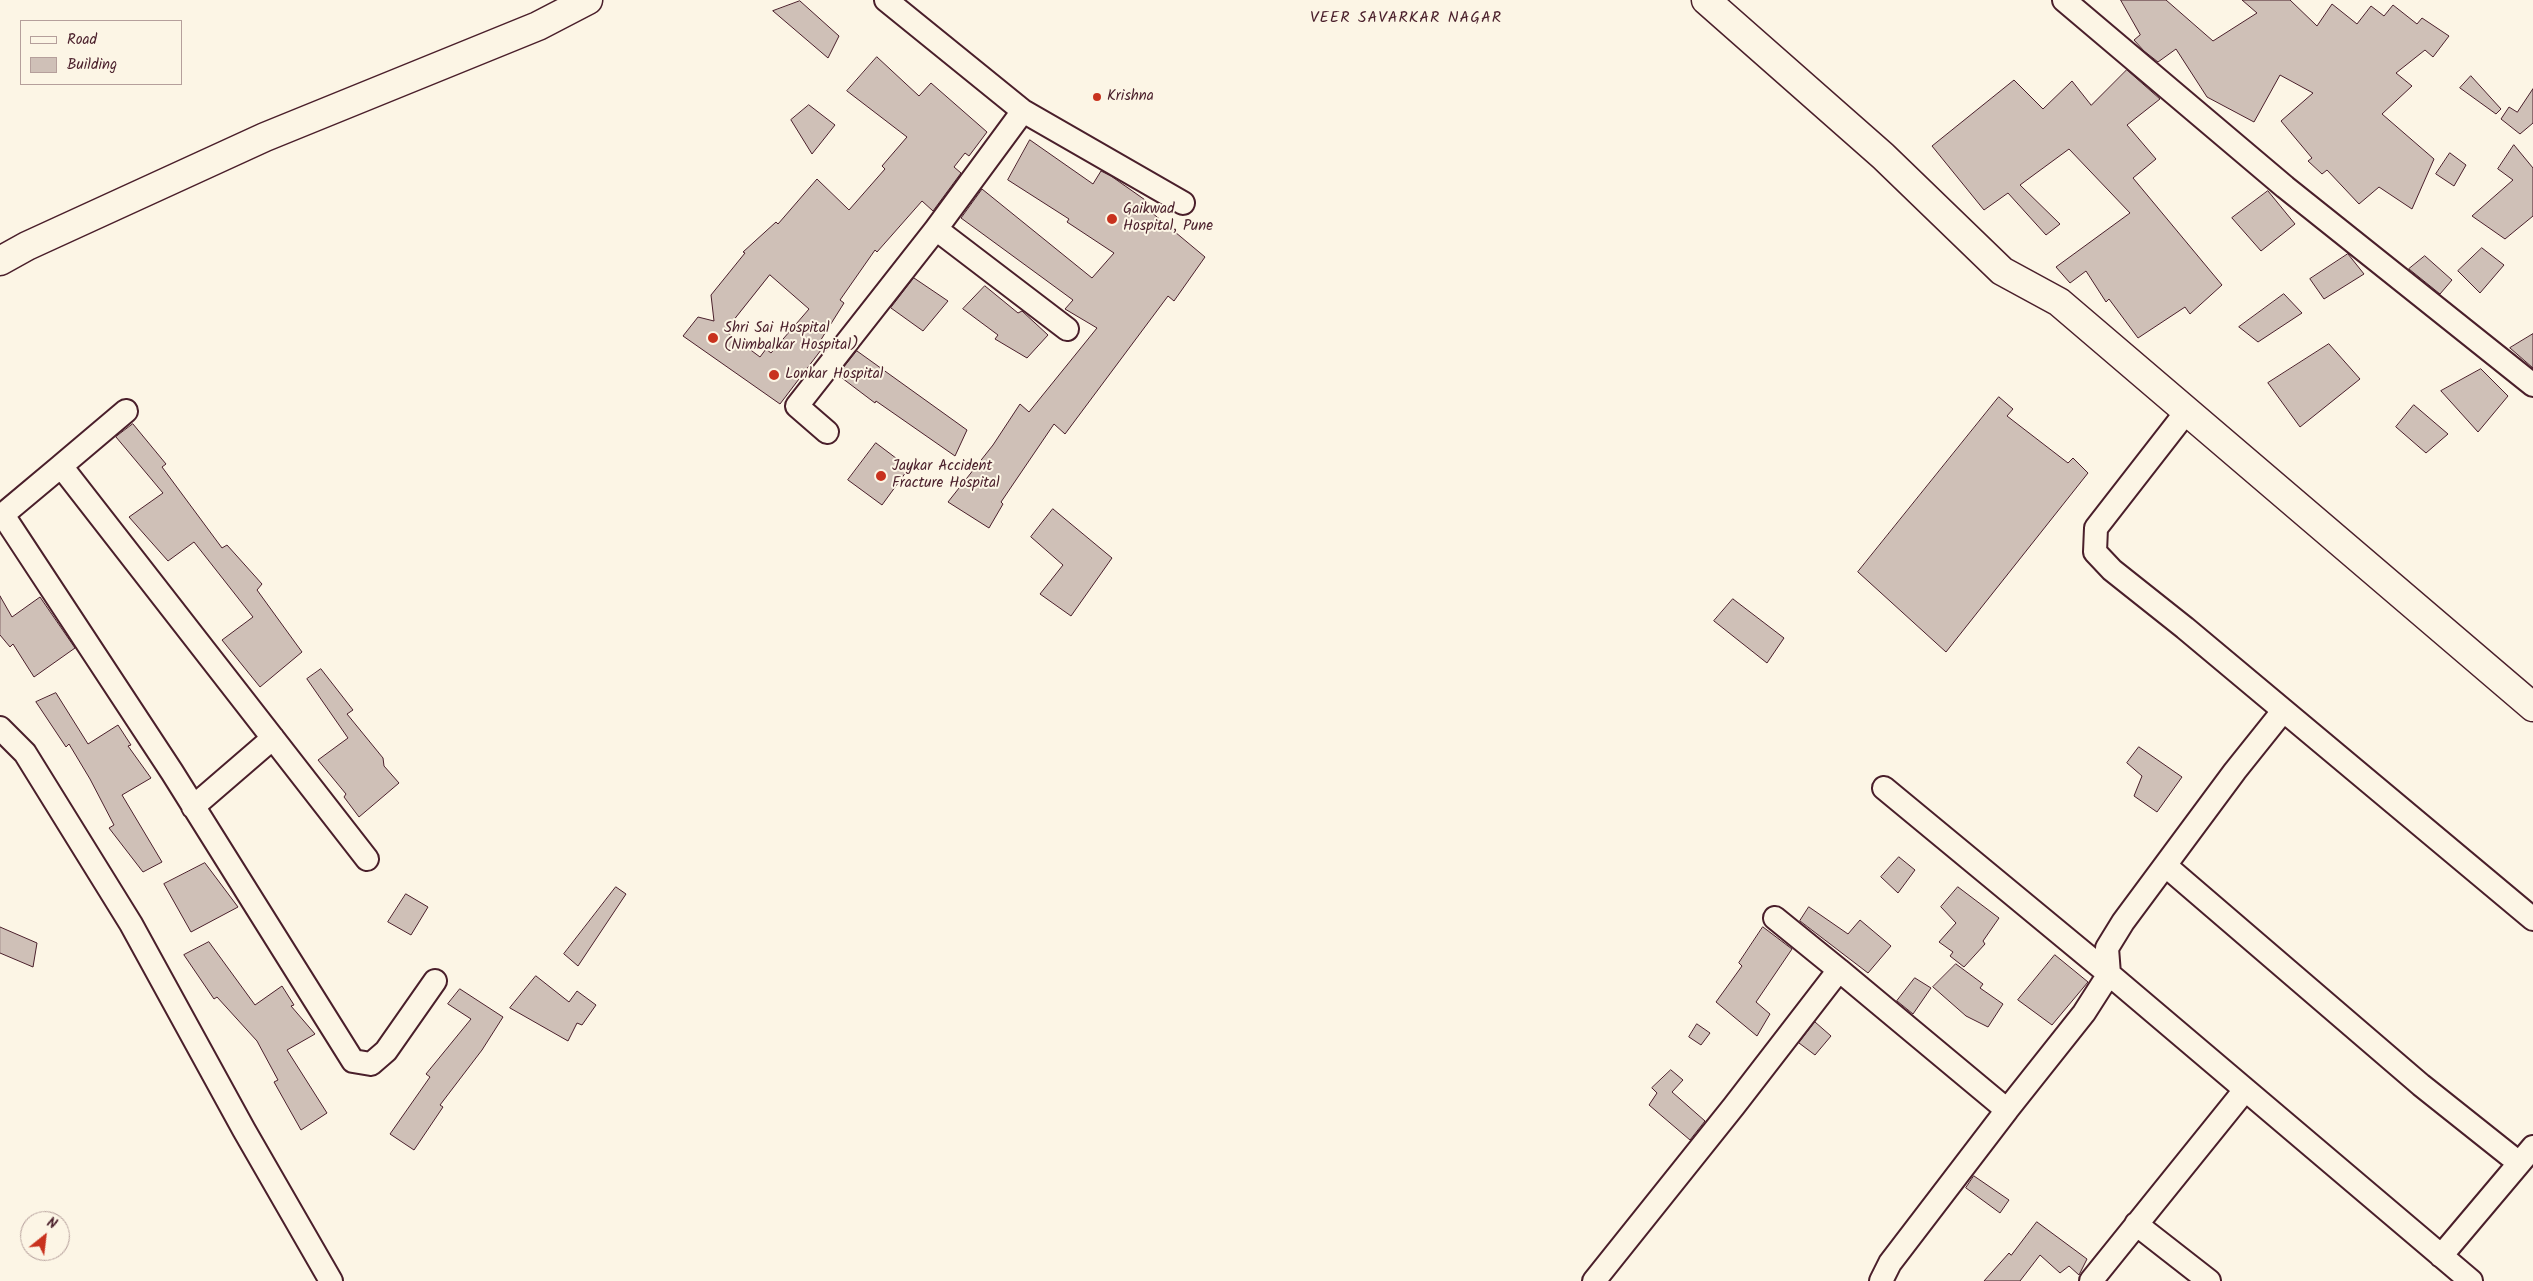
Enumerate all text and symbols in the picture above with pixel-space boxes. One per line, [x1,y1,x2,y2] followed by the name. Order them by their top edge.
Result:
[1308,9,1504,29] district label: VEER SAVARKAR NAGAR
[20,20,182,85] legend
[67,28,97,52] text: Road
[67,53,117,77] text: Building
[1107,88,1154,106] place label: Krishna
[1091,91,1103,103] marker: Krishna
[1123,201,1213,236] place label: Gaikwad Hospital, Pune
[1105,212,1119,226] marker: Gaikwad Hospital, Pune
[724,320,859,355] place label: Shri Sai Hospital (Nimbalkar Hospital)
[706,331,720,345] marker: Shri Sai Hospital (Nimbalkar Hospital)
[785,366,884,384] place label: Lonkar Hospital
[767,368,781,382] marker: Lonkar Hospital
[892,458,1000,493] place label: Jaykar Accident Fracture Hospital
[874,469,888,483] marker: Jaykar Accident Fracture Hospital
[20,1211,70,1261] north arrow
[43,1212,61,1236] text: N

